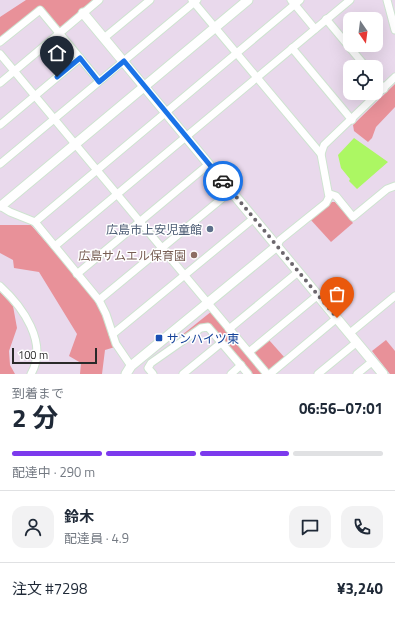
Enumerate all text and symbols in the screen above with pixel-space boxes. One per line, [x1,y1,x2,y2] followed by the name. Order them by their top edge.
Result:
[343,12,383,52] north arrow
[343,12,383,100] map controls
[40,36,74,77] pin
[46,42,68,64] icon: home
[343,60,383,100] button: locate
[203,161,243,201] courier
[212,170,234,192] icon: car
[106,220,202,239] place label: 広島市上安児童館
[205,224,215,234] marker: 広島市上安児童館
[78,246,186,265] place label: 広島サムエル保育園
[189,250,199,260] marker: 広島サムエル保育園
[320,277,354,318] pin
[326,283,348,305] icon: bag
[167,329,239,348] place label: サンハイツ東
[154,333,164,343] marker: サンハイツ東
[12,346,97,365] scale bar
[18,347,48,363] text: 100 m
[12,383,64,403] text: 到着まで
[299,397,383,420] text: 06:56–07:01
[12,398,58,437] text: 2 分
[12,462,95,482] text: 配達中 · 290 m
[64,505,94,528] text: 鈴木
[12,506,54,548] button: person
[289,506,331,548] button: chat
[341,506,383,548] button: phone
[64,528,129,548] text: 配達員 · 4.9
[12,577,87,600] text: 注文 #7298
[337,577,383,600] text: ¥3,240

